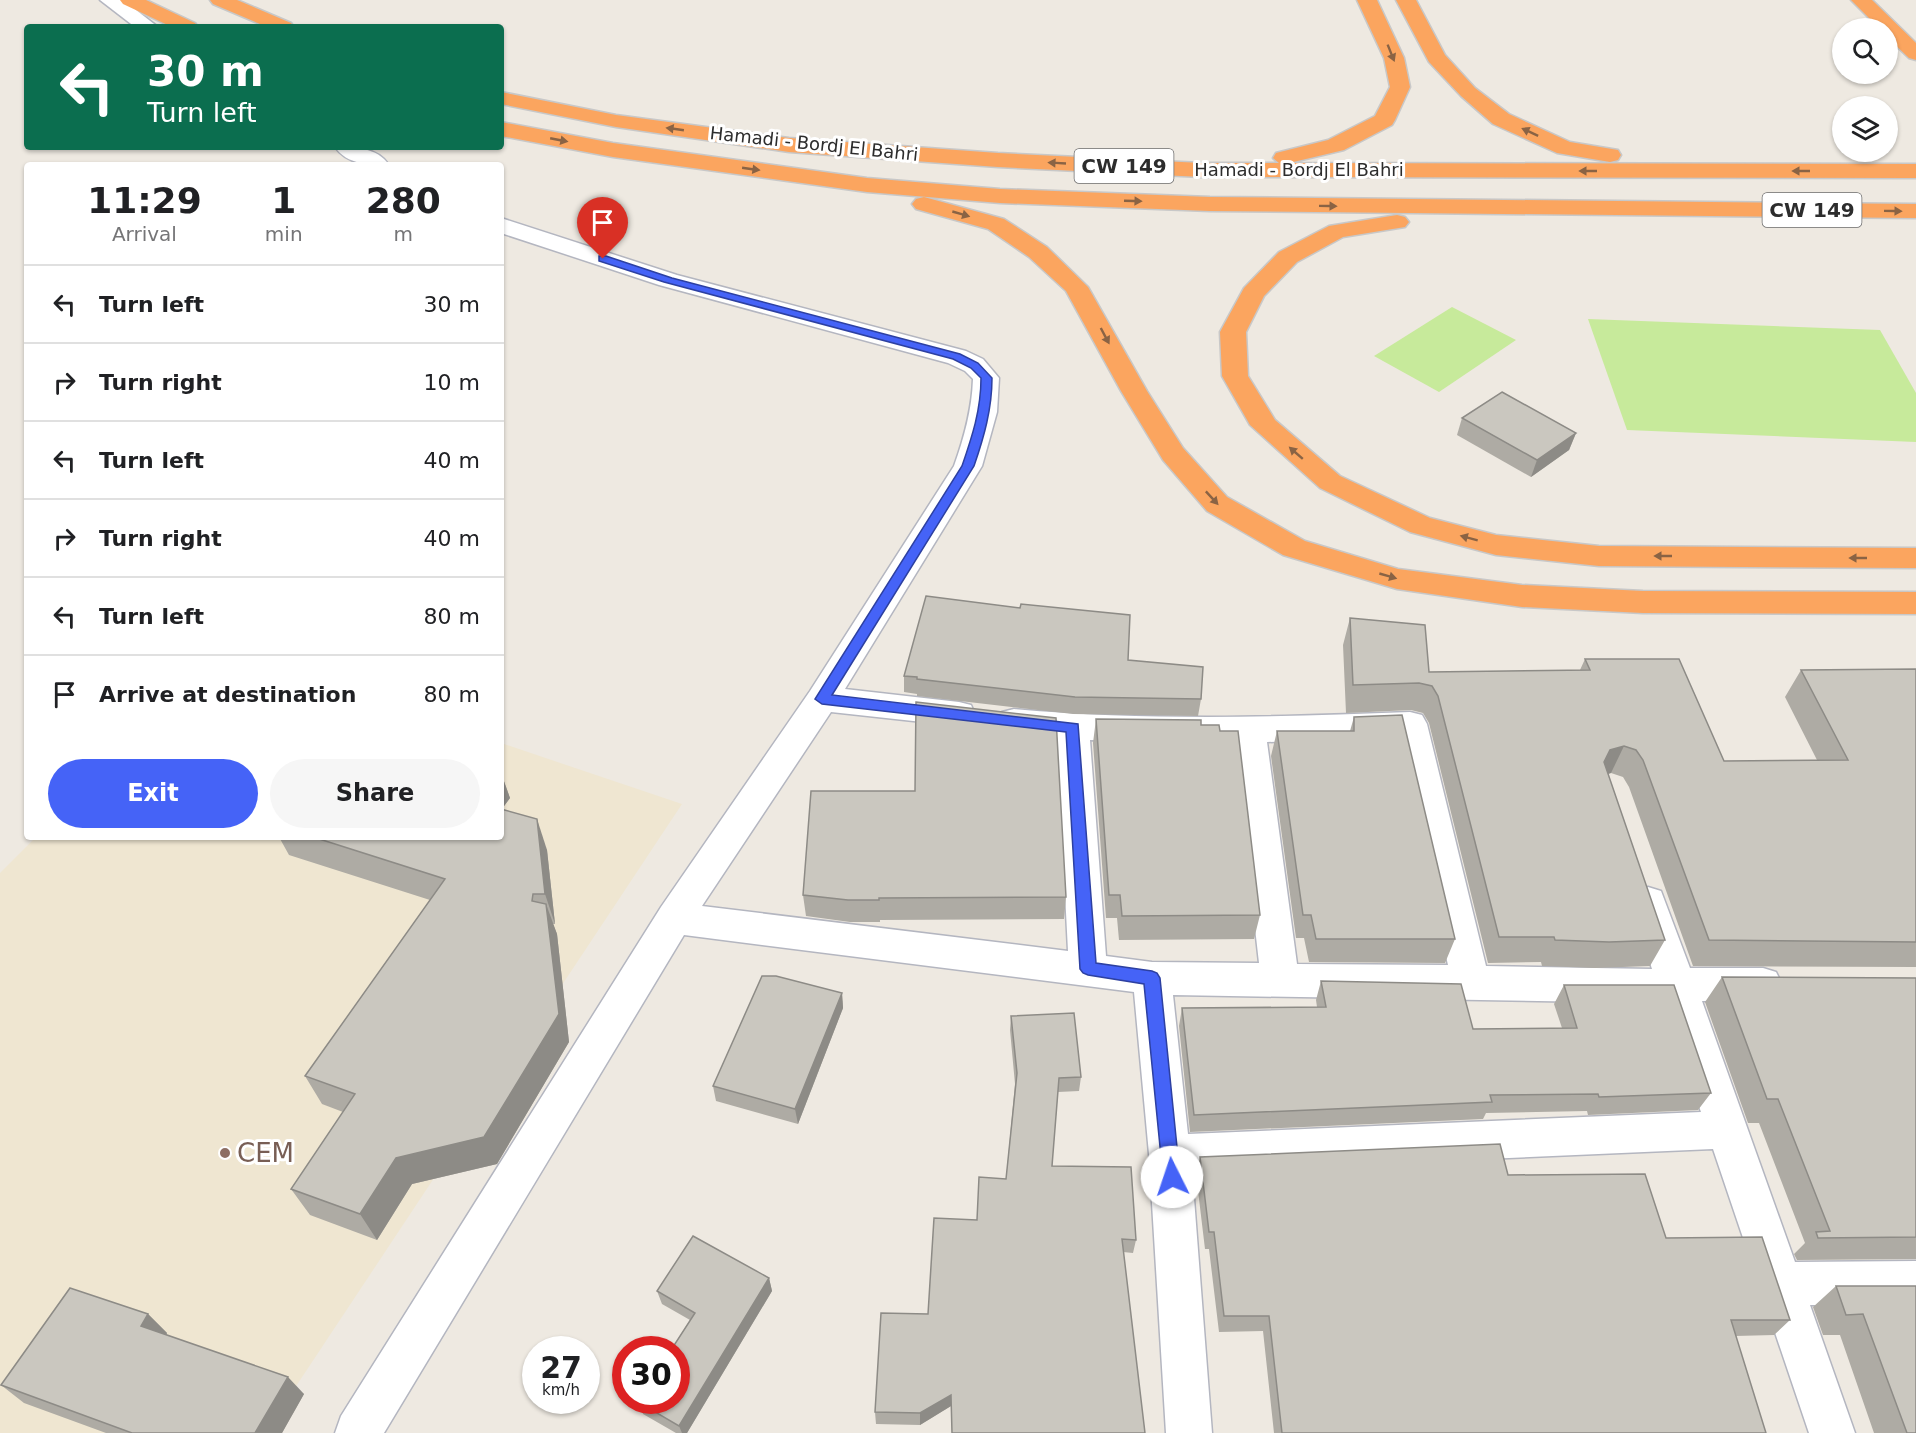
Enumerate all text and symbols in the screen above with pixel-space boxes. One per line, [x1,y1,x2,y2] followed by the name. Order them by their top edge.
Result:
[1832,18,1898,162] map controls
[1832,18,1898,84] button: search
[1386,45,1396,63] one-way arrow
[147,47,264,96] text: 30 m
[48,48,126,126] icon: left
[1832,96,1898,162] button: layers
[147,97,257,128] text: Turn left
[709,122,919,165] street label: Hamadi - Bordj El Bahri
[665,124,684,134] one-way arrow
[1520,127,1538,137] one-way arrow
[549,136,568,145] one-way arrow
[1074,149,1174,183] road number: CW 149
[1047,158,1066,167] one-way arrow
[1194,159,1404,180] street label: Hamadi - Bordj El Bahri
[742,164,761,173] one-way arrow
[1578,166,1597,176] one-way arrow
[1791,166,1810,176] one-way arrow
[87,180,202,221] text: 11:29
[271,180,296,221] text: 1
[366,180,441,221] text: 280
[1762,193,1862,227] road number: CW 149
[577,197,628,259] pin
[1123,197,1142,206] one-way arrow
[1318,201,1337,210] one-way arrow
[586,206,619,239] icon: arrive
[1883,206,1902,216] one-way arrow
[952,210,970,219] one-way arrow
[112,222,177,246] text: Arrival
[265,222,303,246] text: min
[394,222,413,246] text: m
[48,288,81,321] icon: left
[99,292,204,317] text: Turn left
[424,292,480,317] text: 30 m
[1100,327,1110,344] one-way arrow
[48,366,81,399] icon: right
[99,370,222,395] text: Turn right
[424,370,480,395] text: 10 m
[48,444,81,477] icon: left
[1289,447,1304,460] one-way arrow
[99,448,204,473] text: Turn left
[424,448,480,473] text: 40 m
[1204,490,1218,504] one-way arrow
[48,522,81,555] icon: right
[99,526,222,551] text: Turn right
[424,526,480,551] text: 40 m
[1460,533,1478,542] one-way arrow
[1653,551,1672,561] one-way arrow
[1848,553,1867,562] one-way arrow
[1379,572,1397,581] one-way arrow
[48,600,81,633] icon: left
[99,604,204,629] text: Turn left
[424,604,480,629] text: 80 m
[48,678,81,711] icon: arrive
[99,682,356,707] text: Arrive at destination
[424,682,480,707] text: 80 m
[48,759,258,828] button: Exit
[270,759,480,828] button: Share
[237,1138,294,1168] place label: CEM
[1140,1145,1204,1209] position arrow
[218,1146,232,1160] marker: CEM
[612,1336,690,1414] speed limit sign: 30
[540,1350,582,1385] text: 27
[542,1381,580,1399] text: km/h

